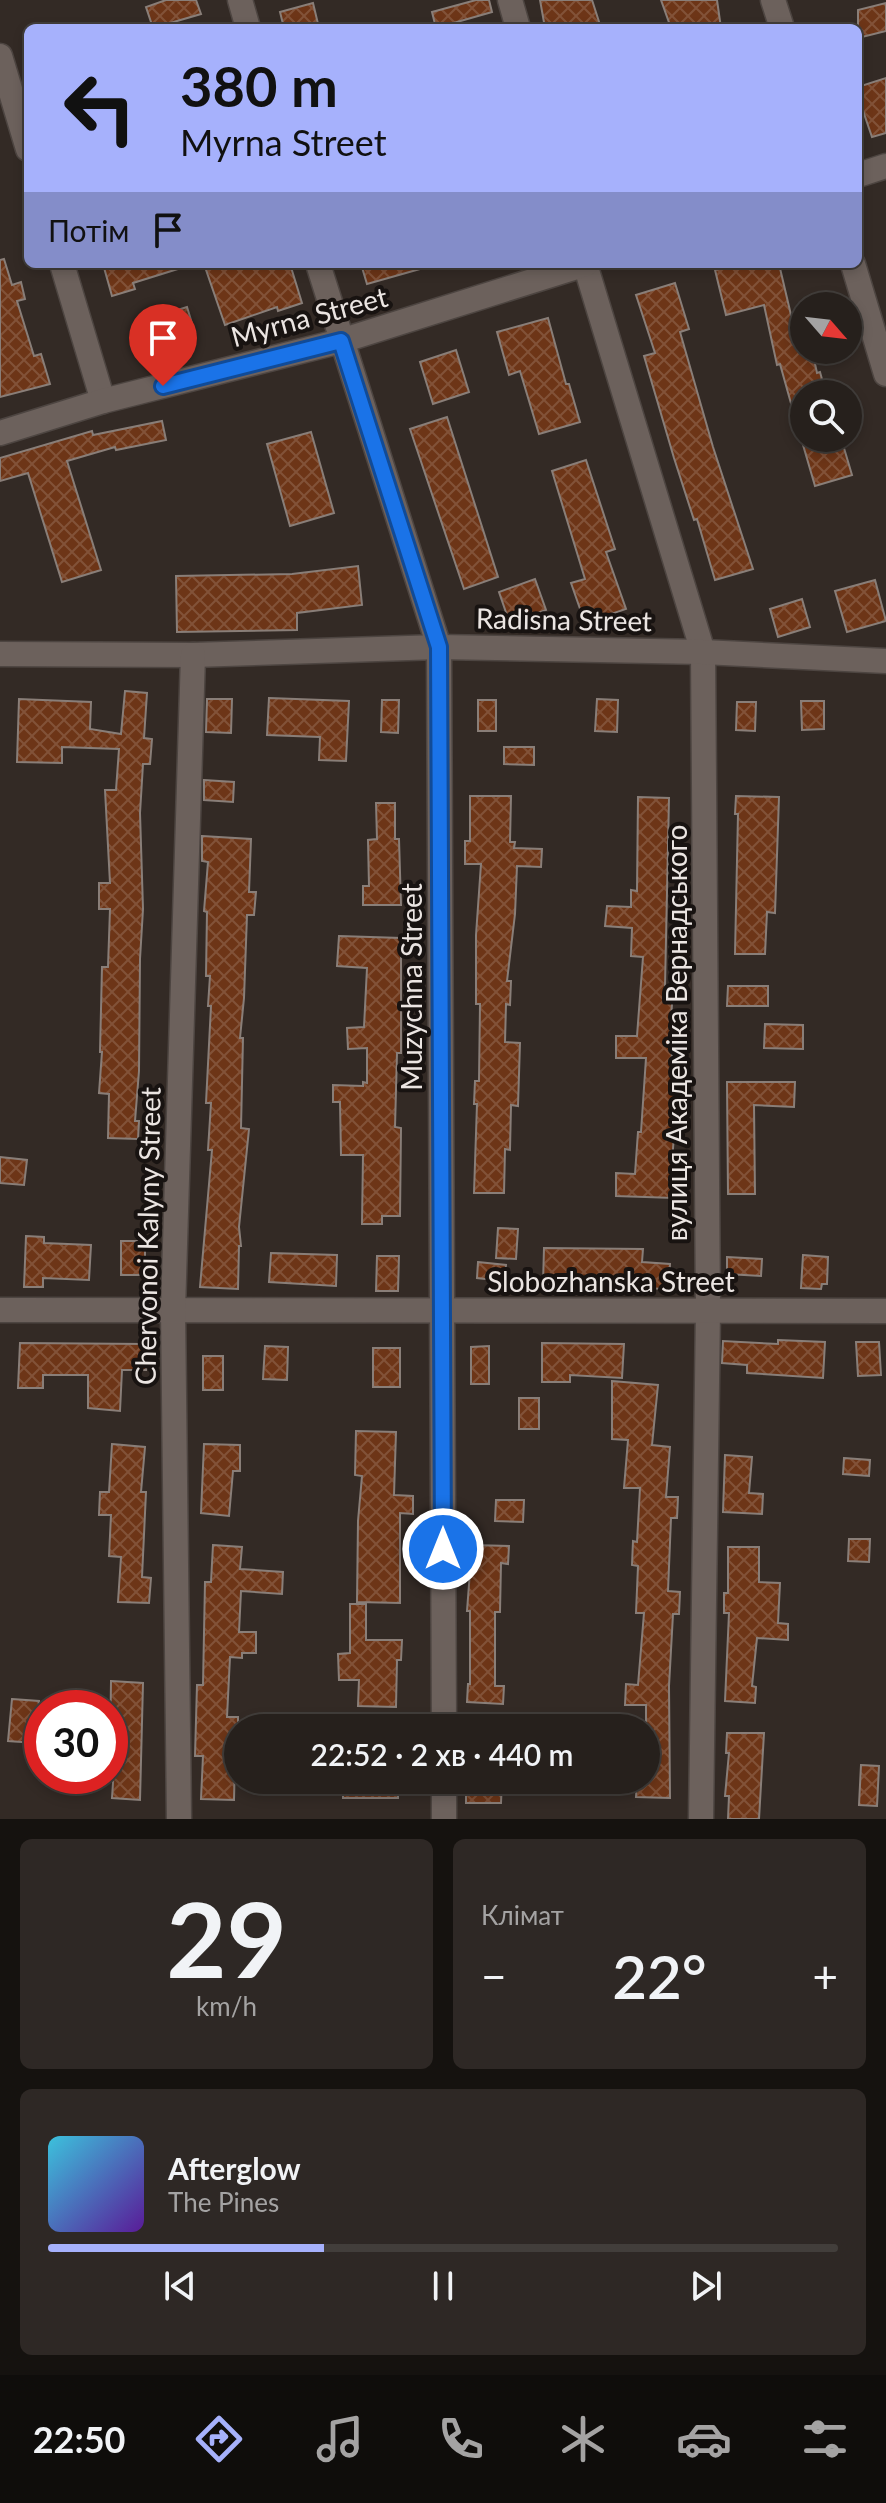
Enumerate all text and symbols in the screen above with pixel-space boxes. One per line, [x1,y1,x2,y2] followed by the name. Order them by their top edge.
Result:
[180,52,338,119] text: 380 m
[48,56,152,160] icon: left
[180,120,387,164] text: Myrna Street
[146,208,190,252] icon: arrive
[48,212,130,248] text: Потім
[227,279,391,353] street label: Myrna Street
[790,292,862,364] north arrow
[790,292,862,452] map controls
[129,304,197,386] pin
[141,316,185,360] icon: arrive
[790,380,862,452] button: search
[476,600,652,638] street label: Radisna Street
[659,825,693,1241] street label: вулиця Академіка Вернадського
[394,883,428,1091] street label: Muzychna Street
[127,1087,167,1385] street label: Chervonoi Kalyny Street
[487,1264,735,1298] street label: Slobozhanska Street
[401,1507,485,1591] position arrow
[24,1690,128,1794] speed limit sign: 30
[311,1736,573,1772] text: 22:52 · 2 хв · 440 m
[166,1875,287,2000] text: 29
[481,1899,564,1931] text: Клімат
[612,1940,707,2012] text: 22°
[481,1950,507,2002] text: −
[812,1950,838,2002] text: +
[196,1990,257,2022] text: km/h
[168,2150,301,2186] text: Afterglow
[168,2186,279,2218] text: The Pines
[158,2264,202,2308] icon: previous
[421,2264,465,2308] icon: pause
[684,2264,728,2308] icon: next
[191,2411,247,2467] icon: directions
[312,2411,368,2467] icon: music
[433,2411,489,2467] icon: phone
[555,2411,611,2467] icon: climate
[676,2411,732,2467] icon: car
[797,2411,853,2467] icon: filters
[33,2417,125,2461] text: 22:50

